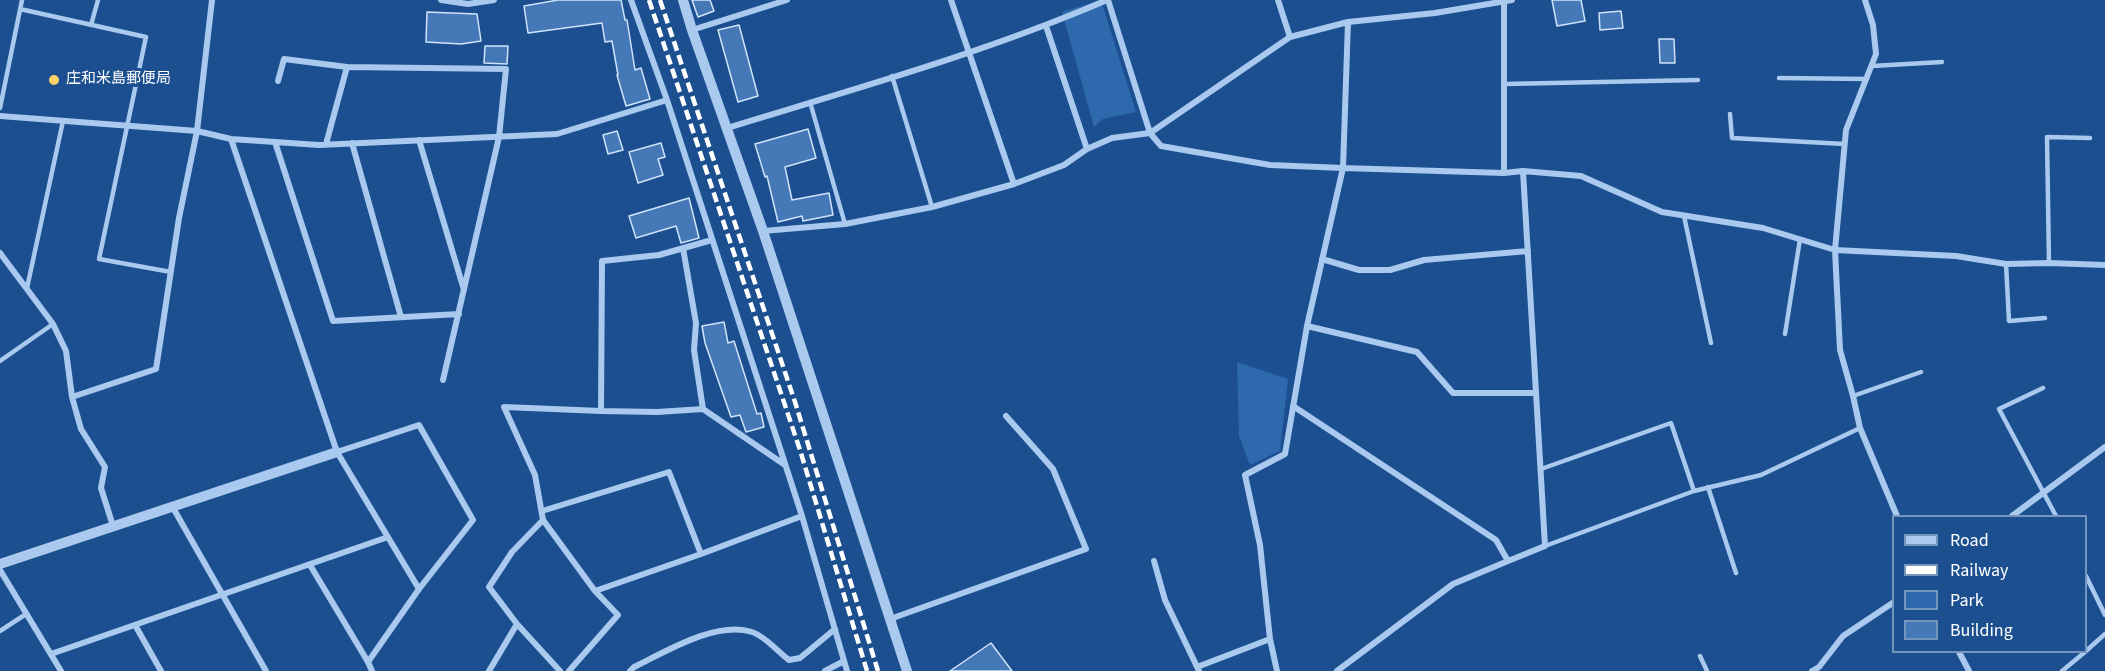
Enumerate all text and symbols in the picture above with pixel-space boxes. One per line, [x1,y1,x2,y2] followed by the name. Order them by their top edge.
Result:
[66,71,171,89] place label: 庄和米島郵便局
[47,73,61,87] marker: 庄和米島郵便局
[1892,515,2087,653] legend
[1950,528,1989,553] text: Road
[1950,558,2009,583] text: Railway
[1950,588,1984,613] text: Park
[1950,618,2013,643] text: Building

